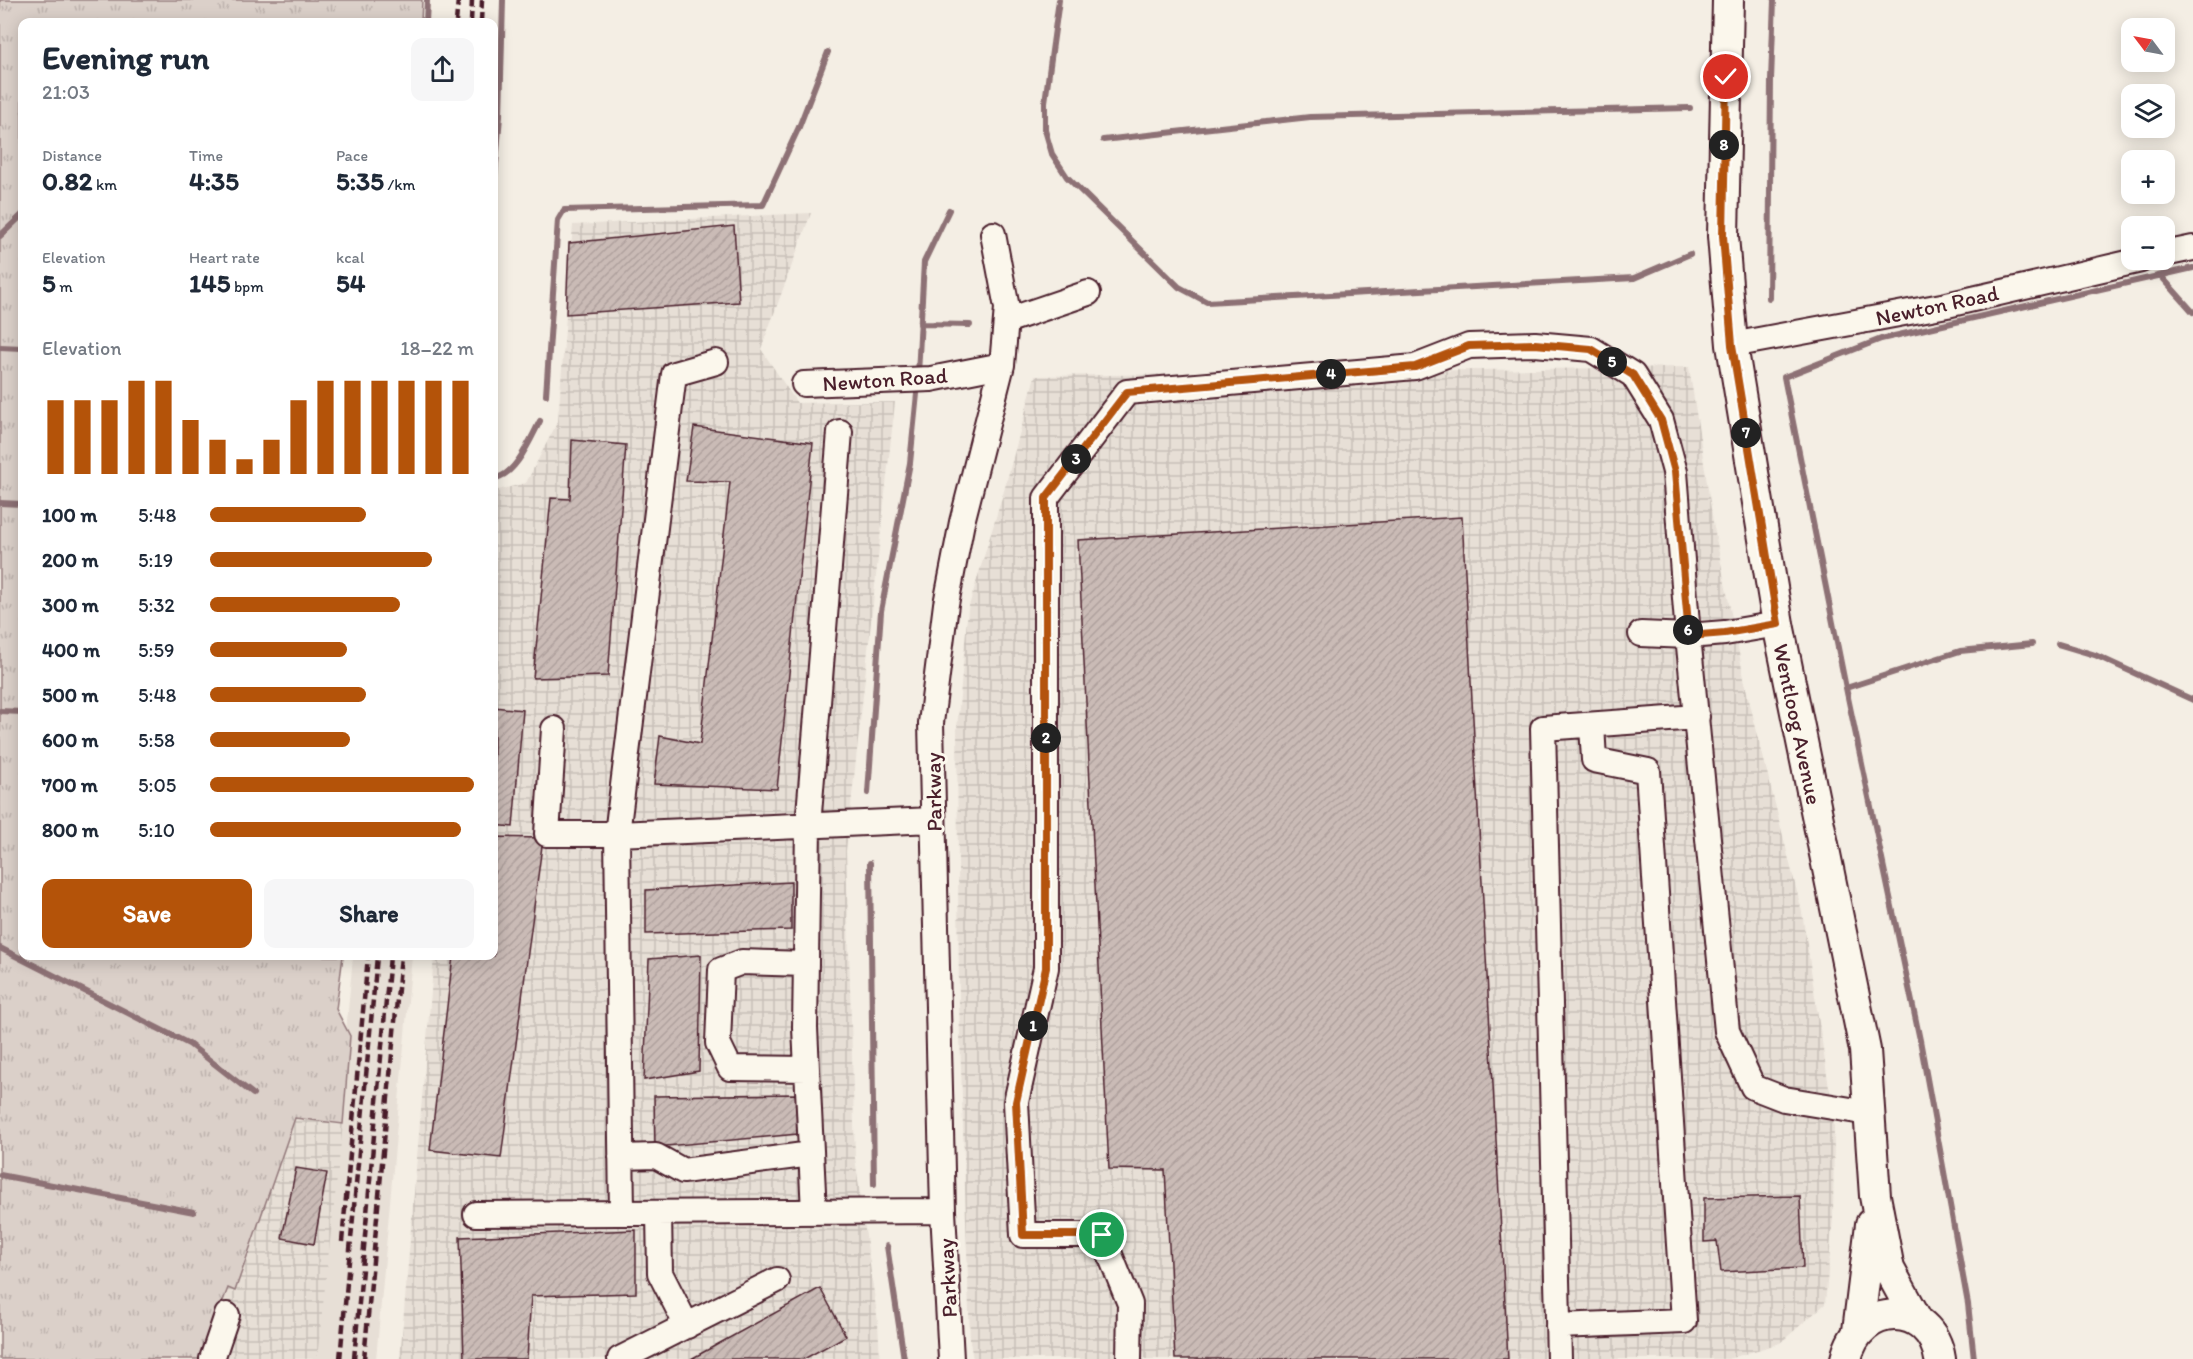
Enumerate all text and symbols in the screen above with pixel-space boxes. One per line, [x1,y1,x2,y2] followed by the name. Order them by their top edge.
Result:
[2121,18,2175,72] north arrow
[2121,18,2175,270] map controls
[42,38,209,77] text: Evening run
[411,38,474,101] button: share
[1700,51,1751,102] pin
[1709,60,1742,93] icon: check
[42,80,90,104] text: 21:03
[2121,84,2175,138] button: layers
[1709,130,1739,160] pin: 8
[1720,135,1728,154] text: 8
[42,146,102,165] text: Distance
[189,146,223,165] text: Time
[336,146,368,165] text: Pace
[2121,150,2175,204] button: +
[42,165,92,197] text: 0.82
[189,165,239,197] text: 4:35
[336,165,384,197] text: 5:35
[92,175,117,194] text: km
[384,175,415,194] text: /km
[2121,216,2175,270] button: −
[42,248,106,267] text: Elevation
[189,248,260,267] text: Heart rate
[336,248,364,267] text: kcal
[42,267,56,299] text: 5
[189,267,230,299] text: 145
[336,267,365,299] text: 54
[56,277,73,296] text: m
[230,277,264,296] text: bpm
[1873,279,2001,332] street label: Newton Road
[42,336,121,360] text: Elevation
[400,336,474,360] text: 18–22 m
[1597,347,1627,377] pin: 5
[1608,352,1616,371] text: 5
[1316,359,1346,389] pin: 4
[822,362,948,397] street label: Newton Road
[1326,364,1336,383] text: 4
[1731,418,1761,448] pin: 7
[1742,423,1750,442] text: 7
[1061,444,1091,474] pin: 3
[1072,449,1080,468] text: 3
[42,503,97,527] text: 100 m
[138,503,176,527] text: 5:48
[42,548,98,572] text: 200 m
[138,548,173,572] text: 5:19
[42,593,99,617] text: 300 m
[138,593,175,617] text: 5:32
[1673,615,1703,645] pin: 6
[1684,620,1692,639] text: 6
[42,638,100,662] text: 400 m
[138,638,174,662] text: 5:59
[1767,641,1828,807] street label: Wentloog Avenue
[42,683,98,707] text: 500 m
[138,683,176,707] text: 5:48
[1031,723,1061,753] pin: 2
[42,728,99,752] text: 600 m
[138,728,175,752] text: 5:58
[1042,728,1050,747] text: 2
[919,751,948,832] street label: Parkway
[42,773,98,797] text: 700 m
[138,773,176,797] text: 5:05
[42,818,99,842] text: 800 m
[138,818,175,842] text: 5:10
[42,879,252,948] button: Save
[264,879,474,948] button: Share
[1018,1011,1048,1041] pin: 1
[1029,1016,1037,1035] text: 1
[1076,1209,1127,1260] pin
[1085,1218,1118,1251] icon: arrive
[932,1237,963,1318] street label: Parkway

